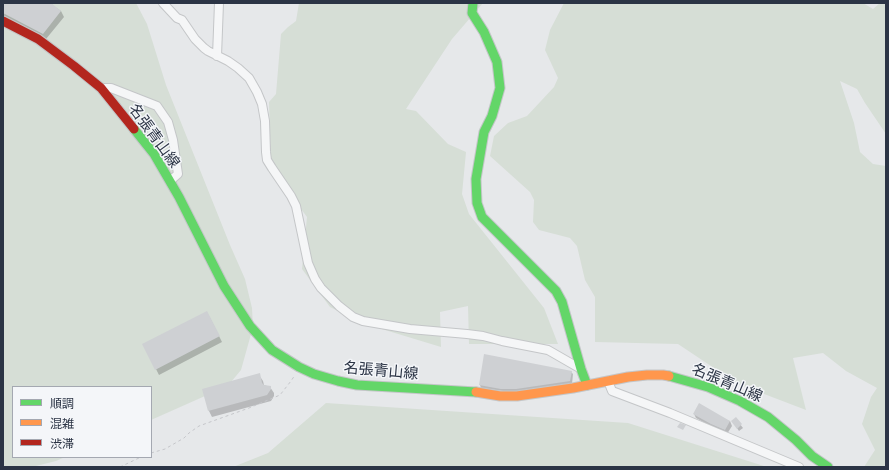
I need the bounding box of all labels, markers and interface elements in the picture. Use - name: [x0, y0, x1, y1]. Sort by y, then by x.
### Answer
- street label: 名張青山線: [125, 100, 183, 172]
- street label: 名張青山線: [343, 359, 419, 383]
- street label: 名張青山線: [689, 360, 765, 406]
- legend: [12, 386, 152, 458]
- text: 順調: [50, 398, 74, 410]
- text: 混雑: [50, 418, 74, 430]
- text: 渋滞: [50, 438, 74, 450]

